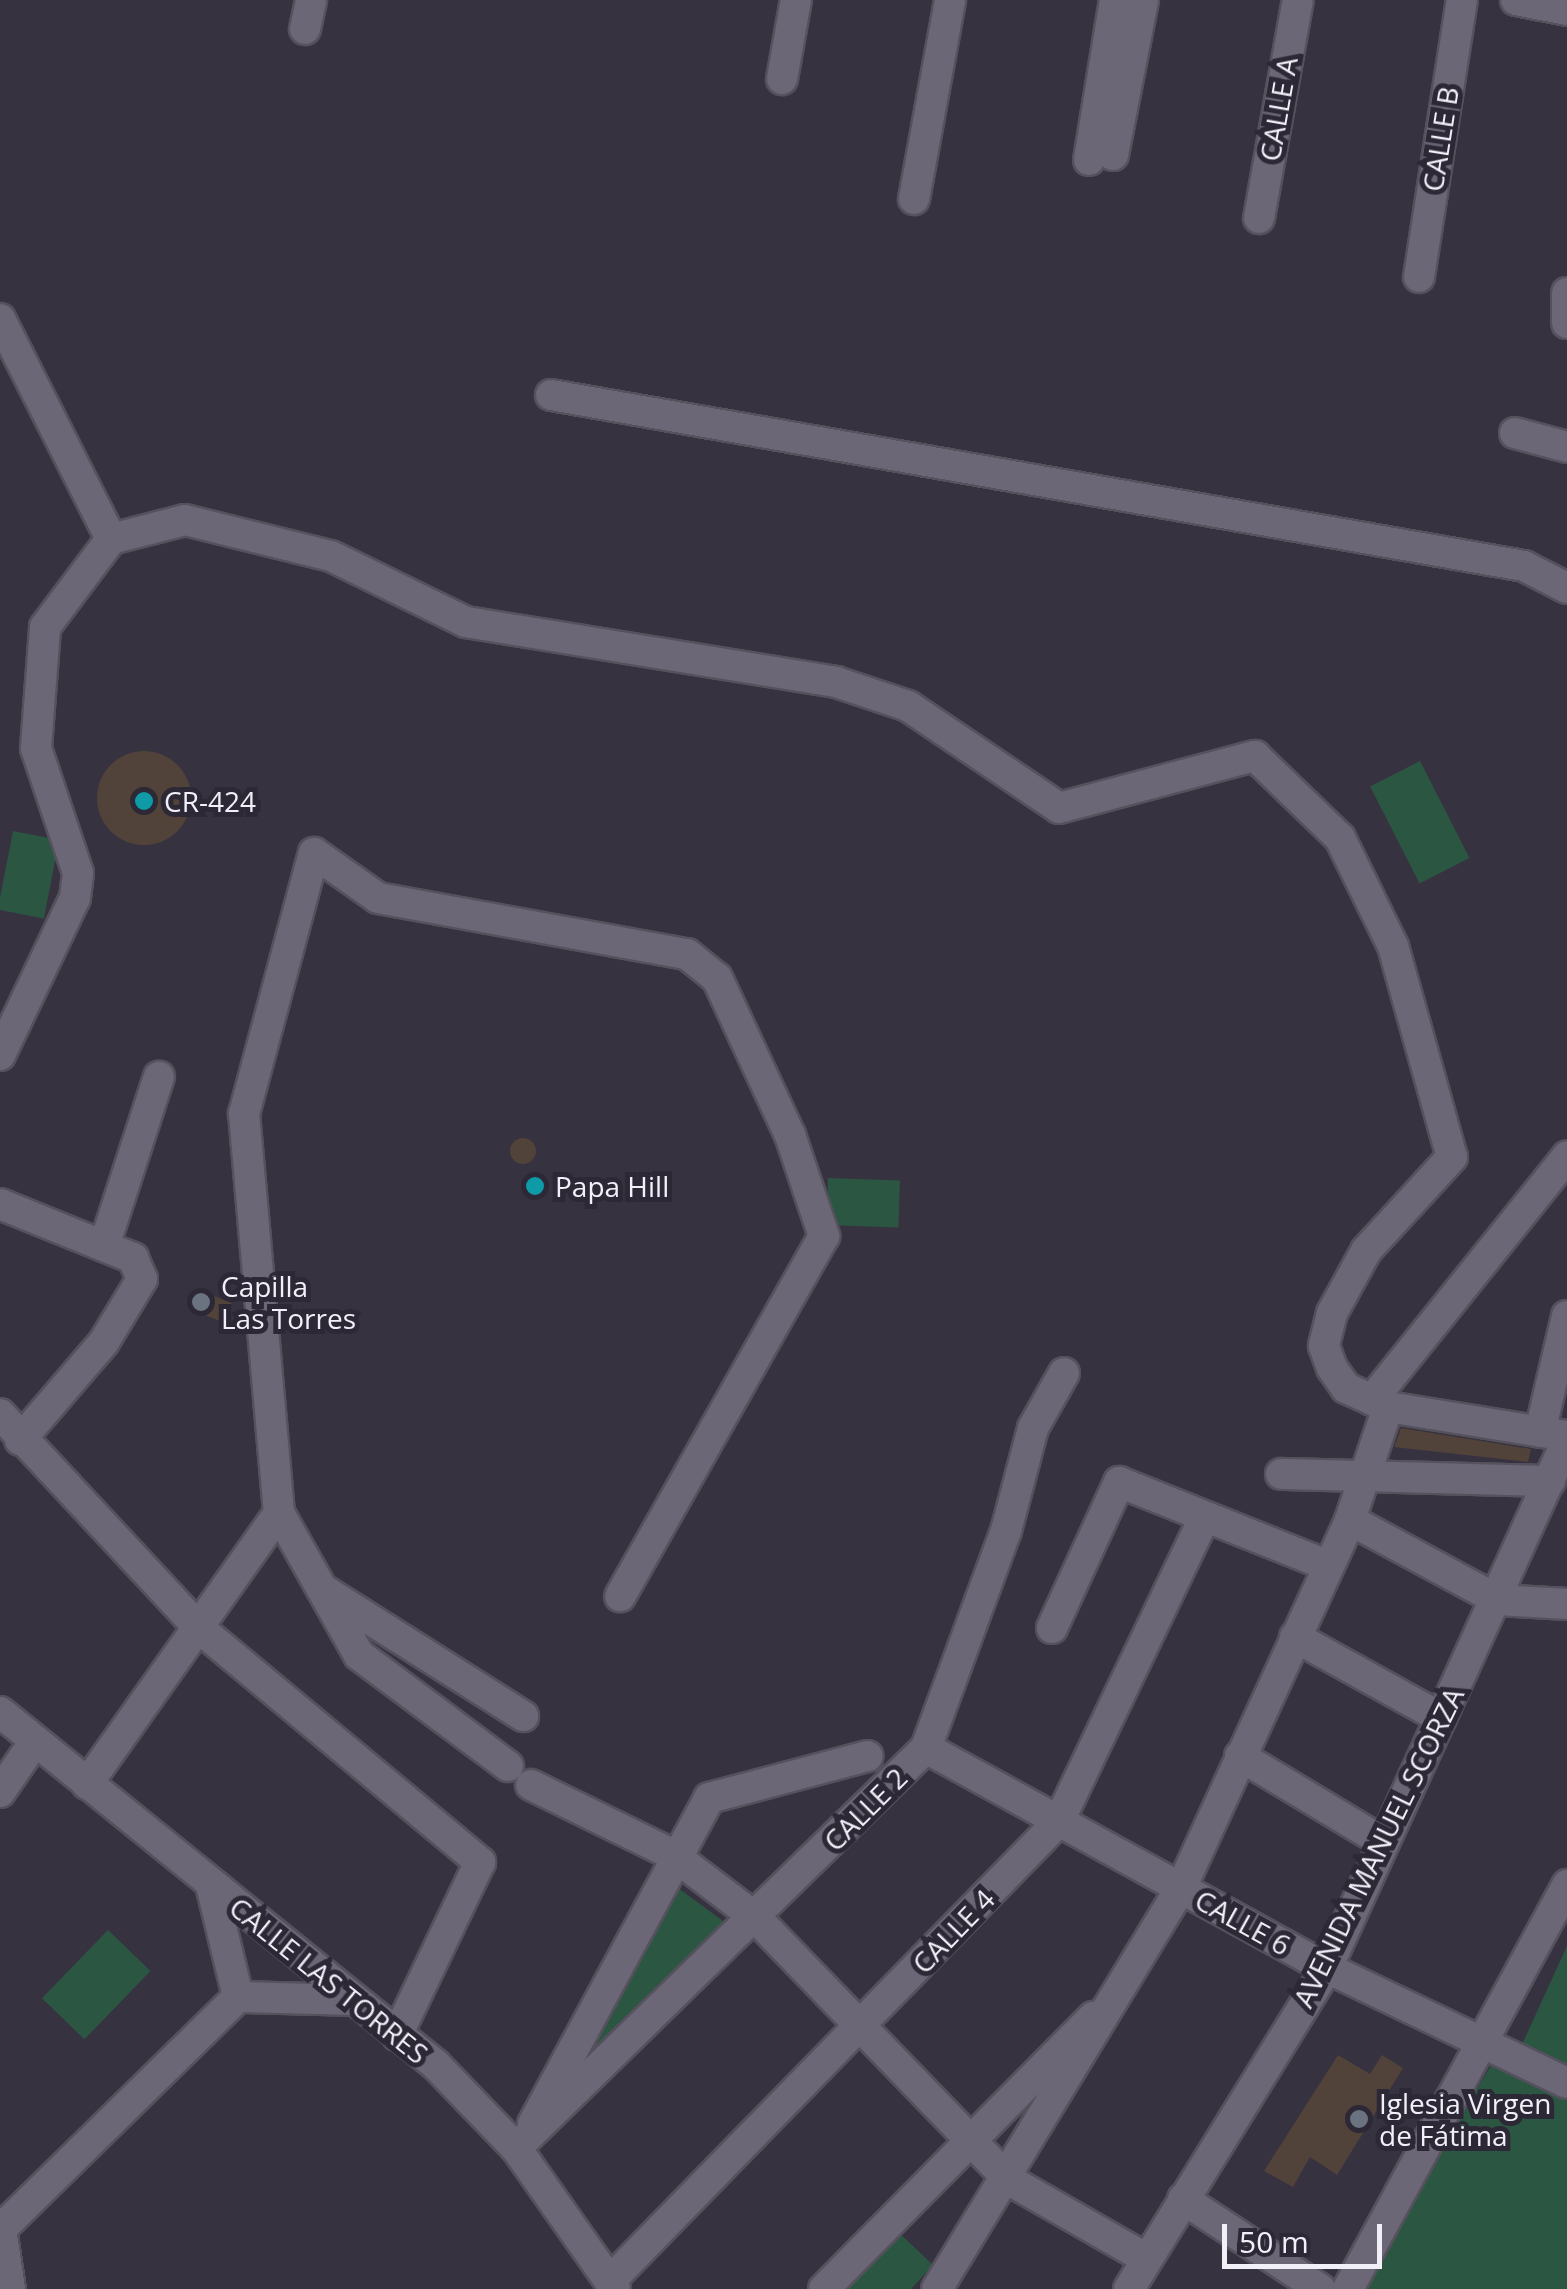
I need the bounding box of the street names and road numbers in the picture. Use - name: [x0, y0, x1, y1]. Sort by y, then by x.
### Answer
- street label: CALLE A: [1252, 54, 1304, 164]
- street label: CALLE B: [1415, 84, 1465, 194]
- street label: AVENIDA MANUEL SCORZA: [1286, 1682, 1470, 2012]
- street label: CALLE 2: [817, 1761, 913, 1857]
- street label: CALLE 4: [905, 1882, 1001, 1980]
- street label: CALLE 6: [1190, 1882, 1296, 1962]
- street label: CALLE LAS TORRES: [223, 1890, 435, 2070]

